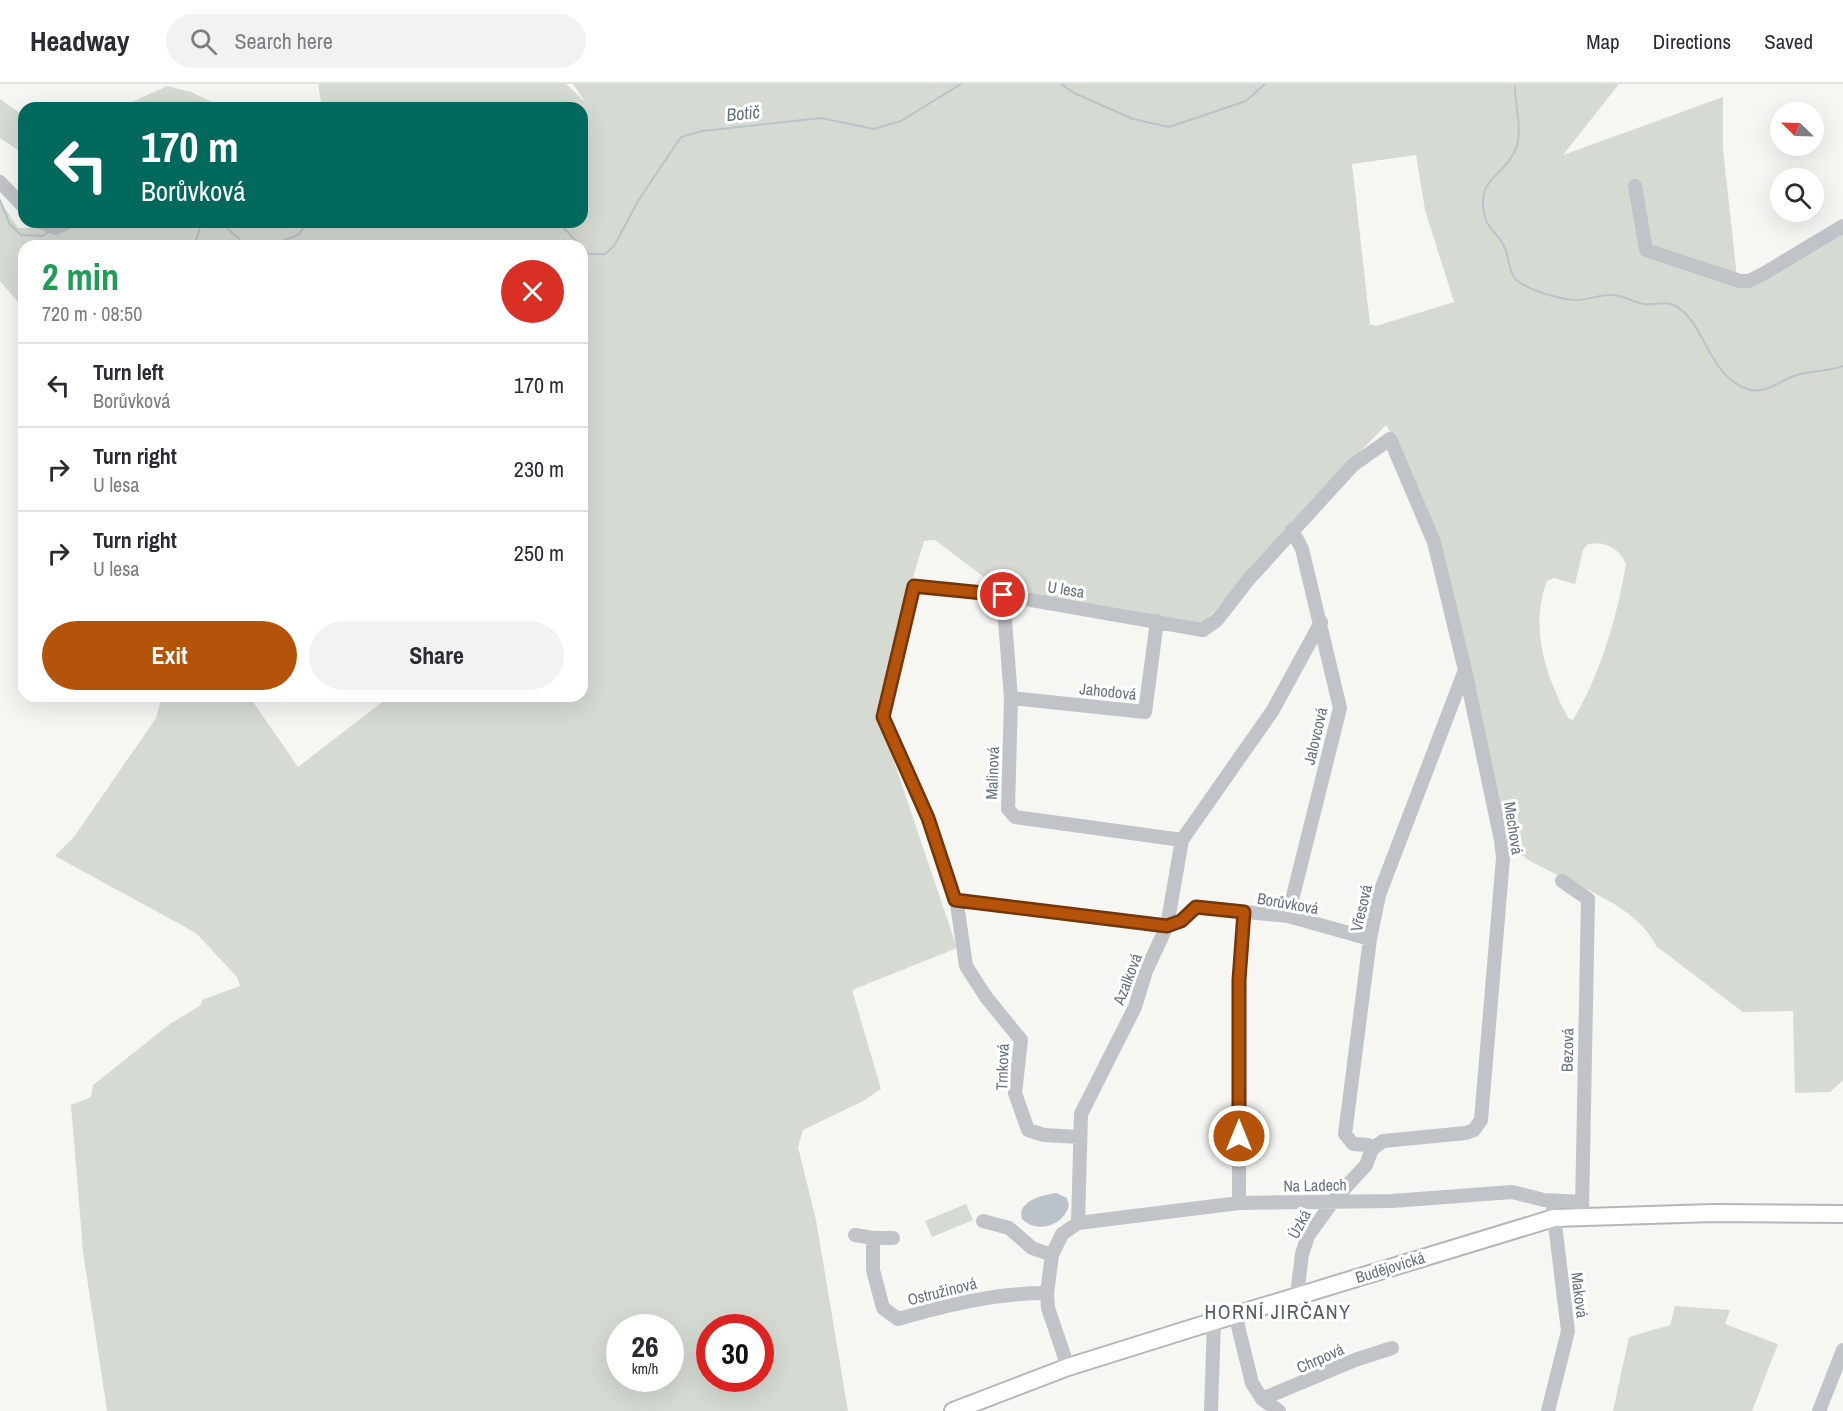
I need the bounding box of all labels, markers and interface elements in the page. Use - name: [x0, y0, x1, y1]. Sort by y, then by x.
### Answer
- search box: [166, 14, 586, 68]
- text: Headway: [30, 22, 130, 60]
- icon: search: [187, 25, 220, 58]
- text: Search here: [235, 26, 333, 56]
- text: Map: [1586, 27, 1620, 56]
- text: Directions: [1653, 27, 1731, 56]
- text: Saved: [1764, 27, 1813, 56]
- water label: Botič: [725, 99, 762, 127]
- north arrow: [1770, 102, 1824, 156]
- map controls: [1770, 102, 1824, 222]
- text: 170 m: [141, 119, 239, 175]
- icon: left: [42, 126, 120, 204]
- button: search: [1770, 168, 1824, 222]
- text: Borůvková: [141, 173, 246, 209]
- text: 2 min: [42, 253, 119, 301]
- button: close: [501, 260, 564, 323]
- text: 720 m · 08:50: [42, 300, 142, 327]
- text: Turn left: [93, 357, 164, 387]
- icon: left: [42, 369, 75, 402]
- text: 170 m: [514, 370, 564, 400]
- text: Borůvková: [93, 387, 170, 414]
- text: Turn right: [93, 441, 177, 471]
- icon: right: [42, 453, 75, 486]
- text: 230 m: [514, 454, 564, 484]
- text: U lesa: [93, 471, 139, 498]
- text: Turn right: [93, 525, 177, 555]
- icon: right: [42, 537, 75, 570]
- text: 250 m: [514, 538, 564, 568]
- text: U lesa: [93, 555, 139, 582]
- pin: [977, 569, 1028, 620]
- street label: U lesa: [1046, 575, 1087, 603]
- icon: arrive: [986, 578, 1019, 611]
- button: Exit: [42, 621, 297, 690]
- button: Share: [309, 621, 564, 690]
- street label: Jahodová: [1079, 677, 1138, 705]
- street label: Jalovcová: [1298, 704, 1332, 767]
- street label: Malinová: [980, 745, 1004, 800]
- street label: Mechová: [1499, 800, 1529, 857]
- street label: Vřesová: [1345, 882, 1377, 934]
- street label: Borůvková: [1256, 887, 1321, 919]
- street label: Azalková: [1107, 950, 1147, 1009]
- street label: Bezová: [1556, 1027, 1578, 1072]
- street label: Trnková: [990, 1042, 1014, 1091]
- position arrow: [1207, 1104, 1271, 1168]
- street label: Na Ladech: [1283, 1173, 1347, 1197]
- street label: Úzká: [1282, 1205, 1316, 1242]
- street label: Budějovická: [1353, 1246, 1428, 1288]
- street label: Maková: [1566, 1271, 1594, 1320]
- street label: Ostružinová: [905, 1272, 980, 1310]
- district label: HORNÍ JIRČANY: [1204, 1298, 1352, 1325]
- speed limit sign: 30: [696, 1314, 774, 1392]
- text: 26: [631, 1326, 659, 1366]
- street label: Chrpová: [1293, 1338, 1348, 1378]
- text: km/h: [632, 1358, 658, 1379]

